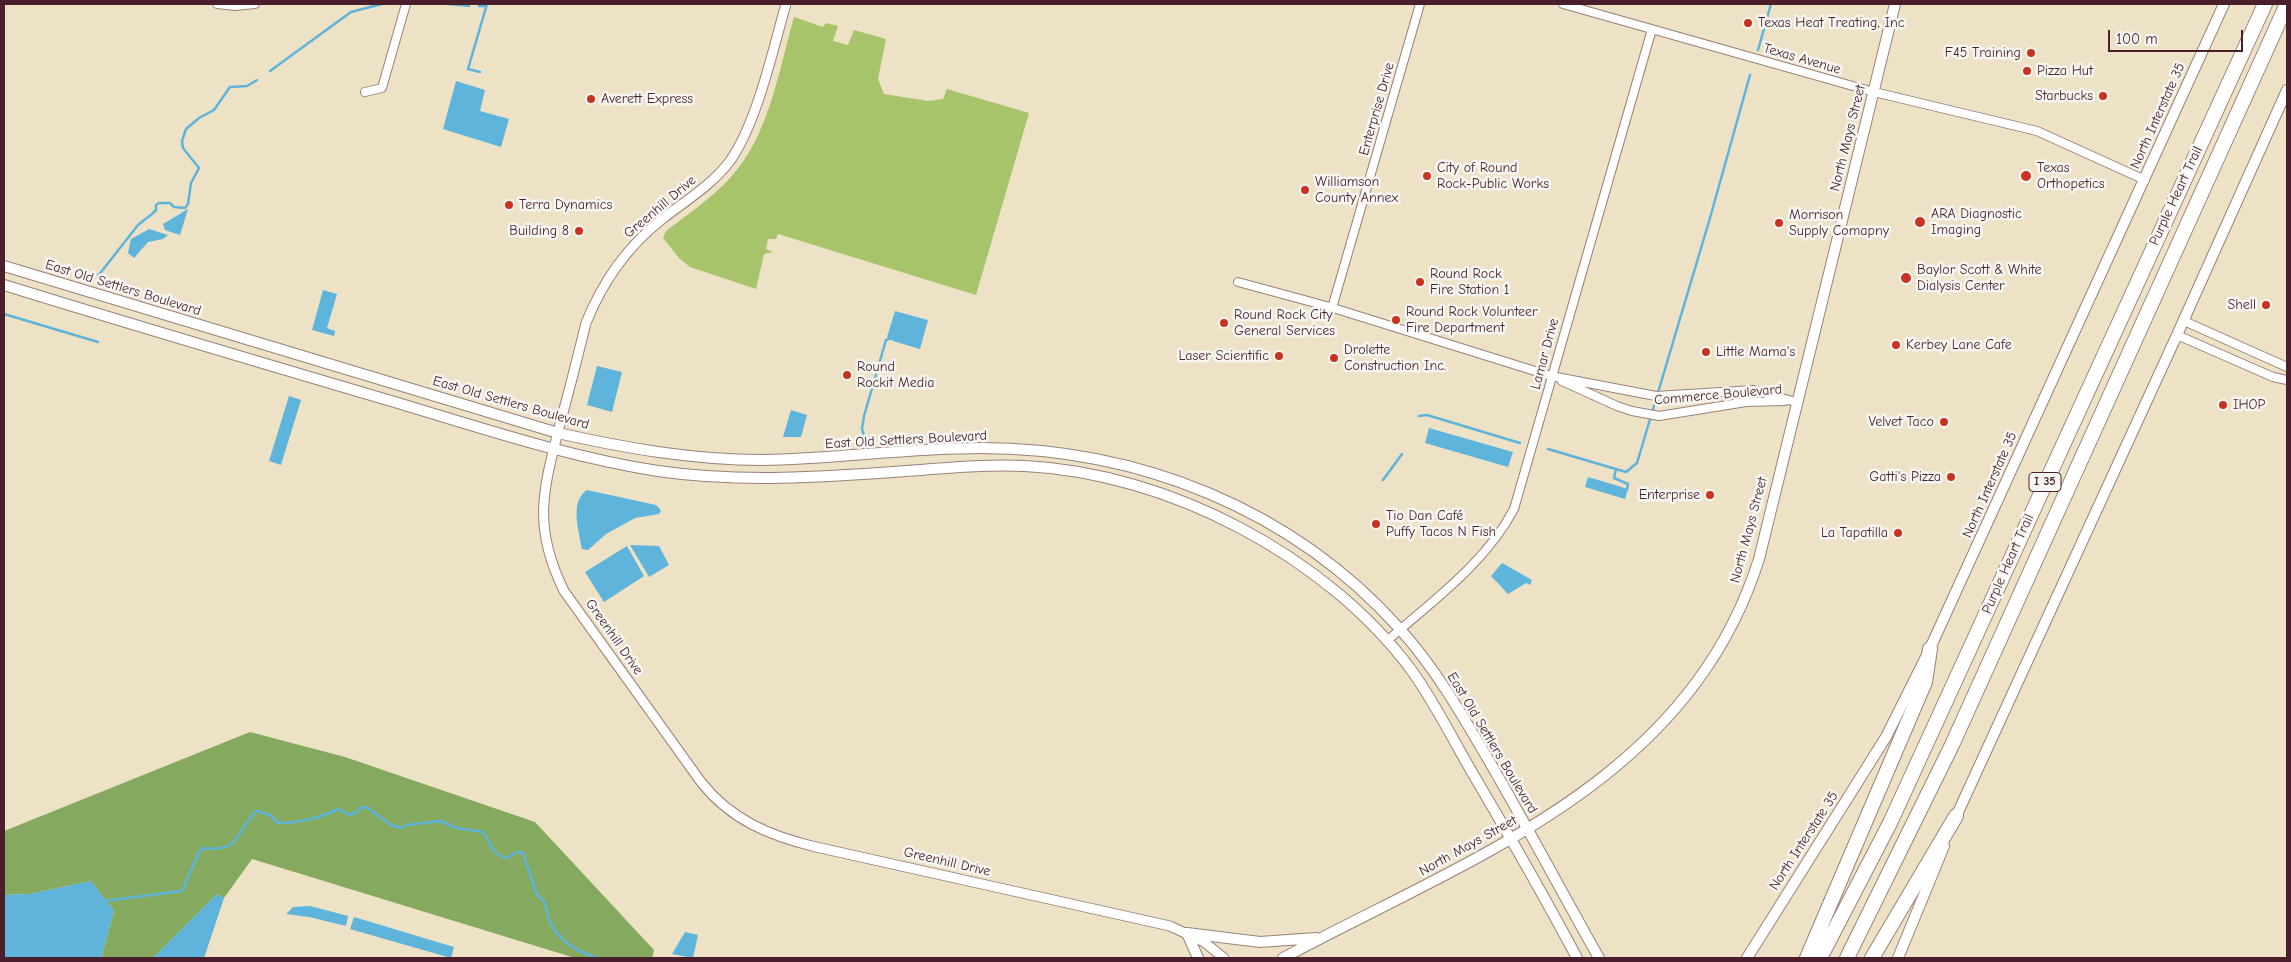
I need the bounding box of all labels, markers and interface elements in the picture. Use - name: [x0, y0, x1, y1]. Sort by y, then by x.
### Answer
- place label: Texas Heat Treating, Inc: [1758, 15, 1904, 31]
- marker: Texas Heat Treating, Inc: [1742, 17, 1754, 29]
- scale bar: [2111, 20, 2246, 52]
- text: 100 m: [2116, 30, 2158, 48]
- street label: Texas Avenue: [1761, 40, 1843, 78]
- place label: F45 Training: [1945, 45, 2021, 61]
- marker: F45 Training: [2025, 47, 2037, 59]
- street label: Enterprise Drive: [1356, 60, 1398, 158]
- street label: North Interstate 35: [2127, 60, 2189, 172]
- place label: Pizza Hut: [2037, 63, 2093, 79]
- marker: Pizza Hut: [2021, 65, 2033, 77]
- street label: North Mays Street: [1827, 83, 1869, 193]
- place label: Starbucks: [2035, 88, 2093, 104]
- marker: Starbucks: [2097, 90, 2109, 102]
- place label: Averett Express: [601, 91, 693, 107]
- marker: Averett Express: [585, 93, 597, 105]
- street label: Purple Heart Trail: [2146, 144, 2206, 248]
- place label: City of Round Rock-Public Works: [1437, 160, 1549, 192]
- place label: Texas Orthopetics: [2037, 160, 2105, 192]
- marker: Texas Orthopetics: [2019, 169, 2033, 183]
- marker: City of Round Rock-Public Works: [1421, 170, 1433, 182]
- street label: Greenhill Drive: [621, 172, 699, 242]
- place label: Williamson County Annex: [1315, 174, 1398, 206]
- marker: Williamson County Annex: [1299, 184, 1311, 196]
- place label: Terra Dynamics: [519, 197, 612, 213]
- marker: Terra Dynamics: [503, 199, 515, 211]
- place label: ARA Diagnostic Imaging: [1931, 206, 2022, 238]
- place label: Morrison Supply Comapny: [1789, 207, 1889, 240]
- marker: ARA Diagnostic Imaging: [1913, 215, 1927, 229]
- marker: Morrison Supply Comapny: [1773, 217, 1785, 229]
- place label: Building 8: [509, 223, 569, 239]
- marker: Building 8: [573, 225, 585, 237]
- street label: East Old Settlers Boulevard: [43, 256, 203, 320]
- place label: Baylor Scott & White Dialysis Center: [1917, 262, 2041, 294]
- place label: Round Rock Fire Station 1: [1430, 266, 1509, 298]
- marker: Baylor Scott & White Dialysis Center: [1899, 271, 1913, 285]
- marker: Round Rock Fire Station 1: [1414, 276, 1426, 288]
- place label: Shell: [2228, 297, 2256, 313]
- marker: Shell: [2260, 299, 2272, 311]
- place label: Round Rock Volunteer Fire Department: [1406, 304, 1538, 336]
- place label: Round Rock City General Services: [1234, 307, 1335, 340]
- marker: Round Rock Volunteer Fire Department: [1390, 314, 1402, 326]
- street label: Lamar Drive: [1527, 316, 1563, 392]
- marker: Round Rock City General Services: [1218, 317, 1230, 329]
- place label: Kerbey Lane Cafe: [1906, 337, 2012, 353]
- marker: Kerbey Lane Cafe: [1890, 339, 1902, 351]
- place label: Drolette Construction Inc.: [1344, 342, 1446, 374]
- place label: Little Mama's: [1716, 344, 1795, 360]
- marker: Little Mama's: [1700, 346, 1712, 358]
- place label: Laser Scientific: [1179, 348, 1269, 364]
- marker: Laser Scientific: [1273, 350, 1285, 362]
- marker: Drolette Construction Inc.: [1328, 352, 1340, 364]
- place label: Round Rockit Media: [857, 359, 935, 392]
- marker: Round Rockit Media: [841, 369, 853, 381]
- street label: East Old Settlers Boulevard: [431, 373, 591, 433]
- street label: Commerce Boulevard: [1653, 381, 1783, 409]
- place label: IHOP: [2233, 397, 2265, 413]
- marker: IHOP: [2217, 399, 2229, 411]
- place label: Velvet Taco: [1869, 414, 1934, 430]
- marker: Velvet Taco: [1938, 416, 1950, 428]
- street label: East Old Settlers Boulevard: [825, 427, 987, 453]
- street label: North Interstate 35: [1959, 429, 2021, 541]
- place label: Gatti's Pizza: [1869, 469, 1941, 485]
- marker: Gatti's Pizza: [1945, 471, 1957, 483]
- road number: I 35: [2029, 472, 2061, 492]
- street label: North Mays Street: [1727, 475, 1771, 585]
- place label: Enterprise: [1639, 487, 1700, 503]
- marker: Enterprise: [1704, 489, 1716, 501]
- place label: Tio Dan Café Puffy Tacos N Fish: [1386, 508, 1496, 540]
- street label: Purple Heart Trail: [1978, 512, 2038, 616]
- marker: Tio Dan Café Puffy Tacos N Fish: [1370, 518, 1382, 530]
- place label: La Tapatilla: [1821, 525, 1888, 541]
- marker: La Tapatilla: [1892, 527, 1904, 539]
- street label: Greenhill Drive: [582, 596, 646, 678]
- street label: East Old Settlers Boulevard: [1443, 669, 1541, 817]
- street label: North Interstate 35: [1766, 788, 1842, 894]
- street label: North Mays Street: [1416, 812, 1520, 880]
- street label: Greenhill Drive: [902, 844, 992, 880]

